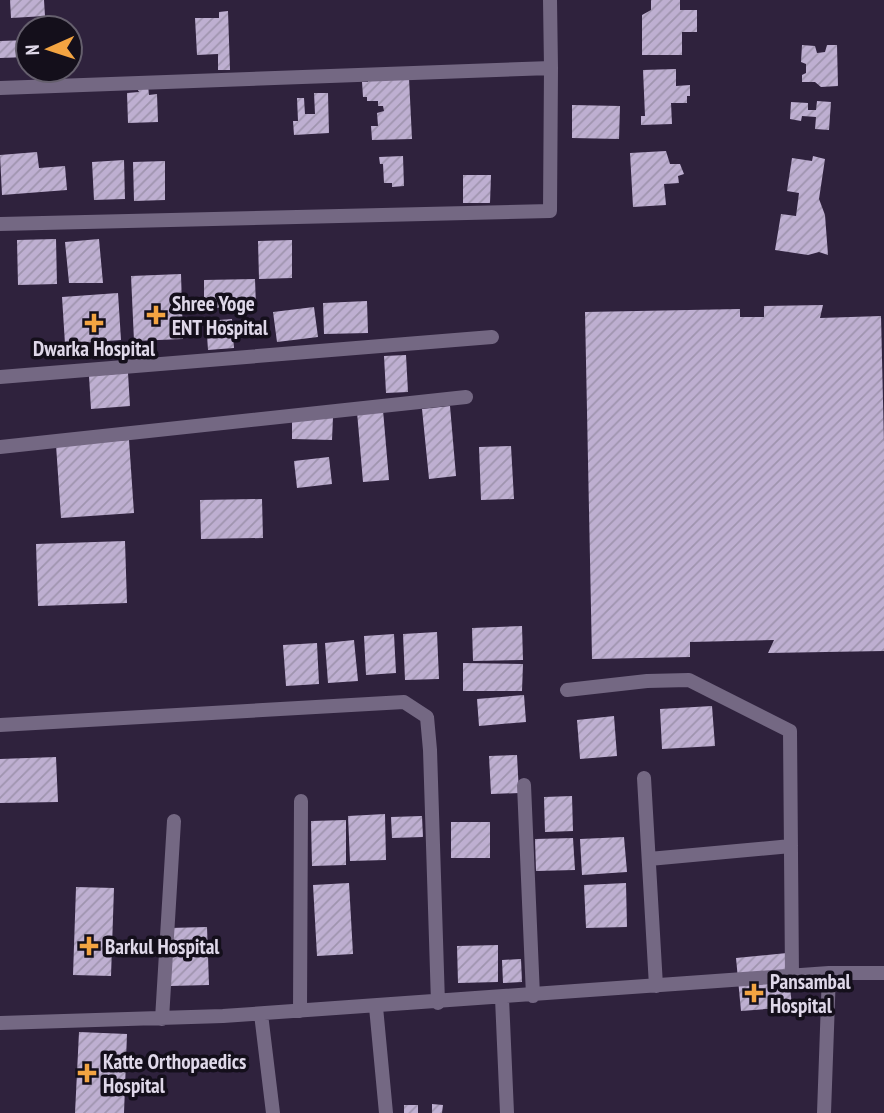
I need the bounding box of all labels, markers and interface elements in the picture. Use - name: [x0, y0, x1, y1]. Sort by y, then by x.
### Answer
- north arrow: [14, 14, 84, 84]
- text: N: [20, 44, 44, 56]
- place label: Shree Yoge ENT Hospital: [172, 290, 269, 341]
- marker: Shree Yoge ENT Hospital: [146, 305, 166, 325]
- marker: Dwarka Hospital: [84, 313, 104, 333]
- place label: Dwarka Hospital: [33, 335, 156, 362]
- place label: Barkul Hospital: [105, 933, 220, 960]
- marker: Barkul Hospital: [79, 936, 99, 956]
- place label: Pansambal Hospital: [770, 968, 852, 1019]
- marker: Pansambal Hospital: [744, 983, 764, 1003]
- place label: Katte Orthopaedics Hospital: [103, 1048, 246, 1099]
- marker: Katte Orthopaedics Hospital: [77, 1063, 97, 1083]

